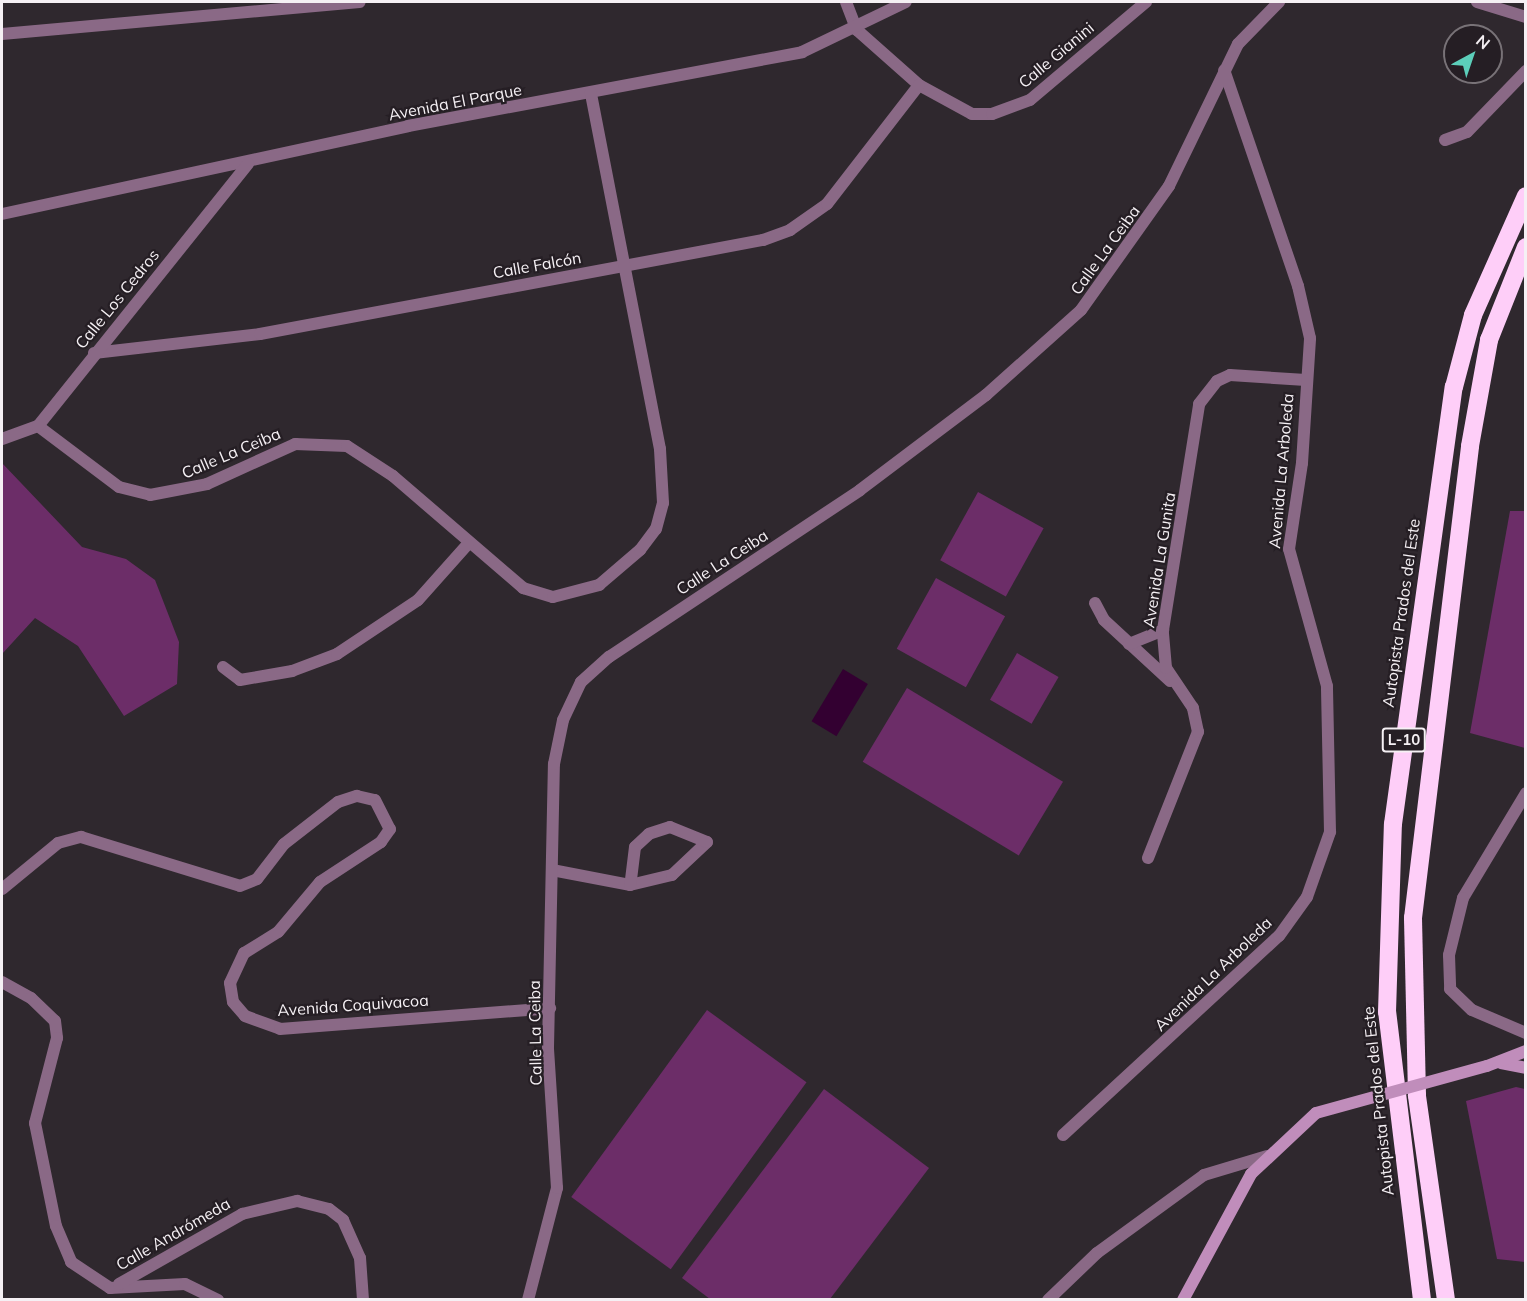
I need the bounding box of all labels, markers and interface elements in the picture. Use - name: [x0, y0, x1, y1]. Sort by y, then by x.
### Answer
- street label: Calle Gianini: [1014, 18, 1098, 92]
- north arrow: [1443, 24, 1503, 84]
- text: N: [1472, 30, 1494, 53]
- street label: Avenida El Parque: [387, 80, 523, 124]
- street label: Calle La Ceiba: [1066, 202, 1144, 298]
- street label: Calle Los Cedros: [71, 246, 163, 352]
- street label: Calle Falcón: [491, 248, 583, 282]
- street label: Avenida La Arboleda: [1265, 393, 1297, 549]
- street label: Calle La Ceiba: [179, 424, 283, 482]
- street label: Avenida La Gunita: [1139, 491, 1179, 629]
- street label: Autopista Prados del Este: [1378, 517, 1424, 709]
- street label: Calle La Ceiba: [673, 525, 771, 599]
- road number: L-10: [1382, 728, 1426, 752]
- street label: Avenida La Arboleda: [1150, 913, 1276, 1035]
- street label: Calle La Ceiba: [524, 980, 546, 1086]
- street label: Avenida Coquivacoa: [277, 990, 429, 1020]
- street label: Autopista Prados del Este: [1359, 1005, 1397, 1197]
- street label: Calle Andrómeda: [113, 1194, 233, 1274]

